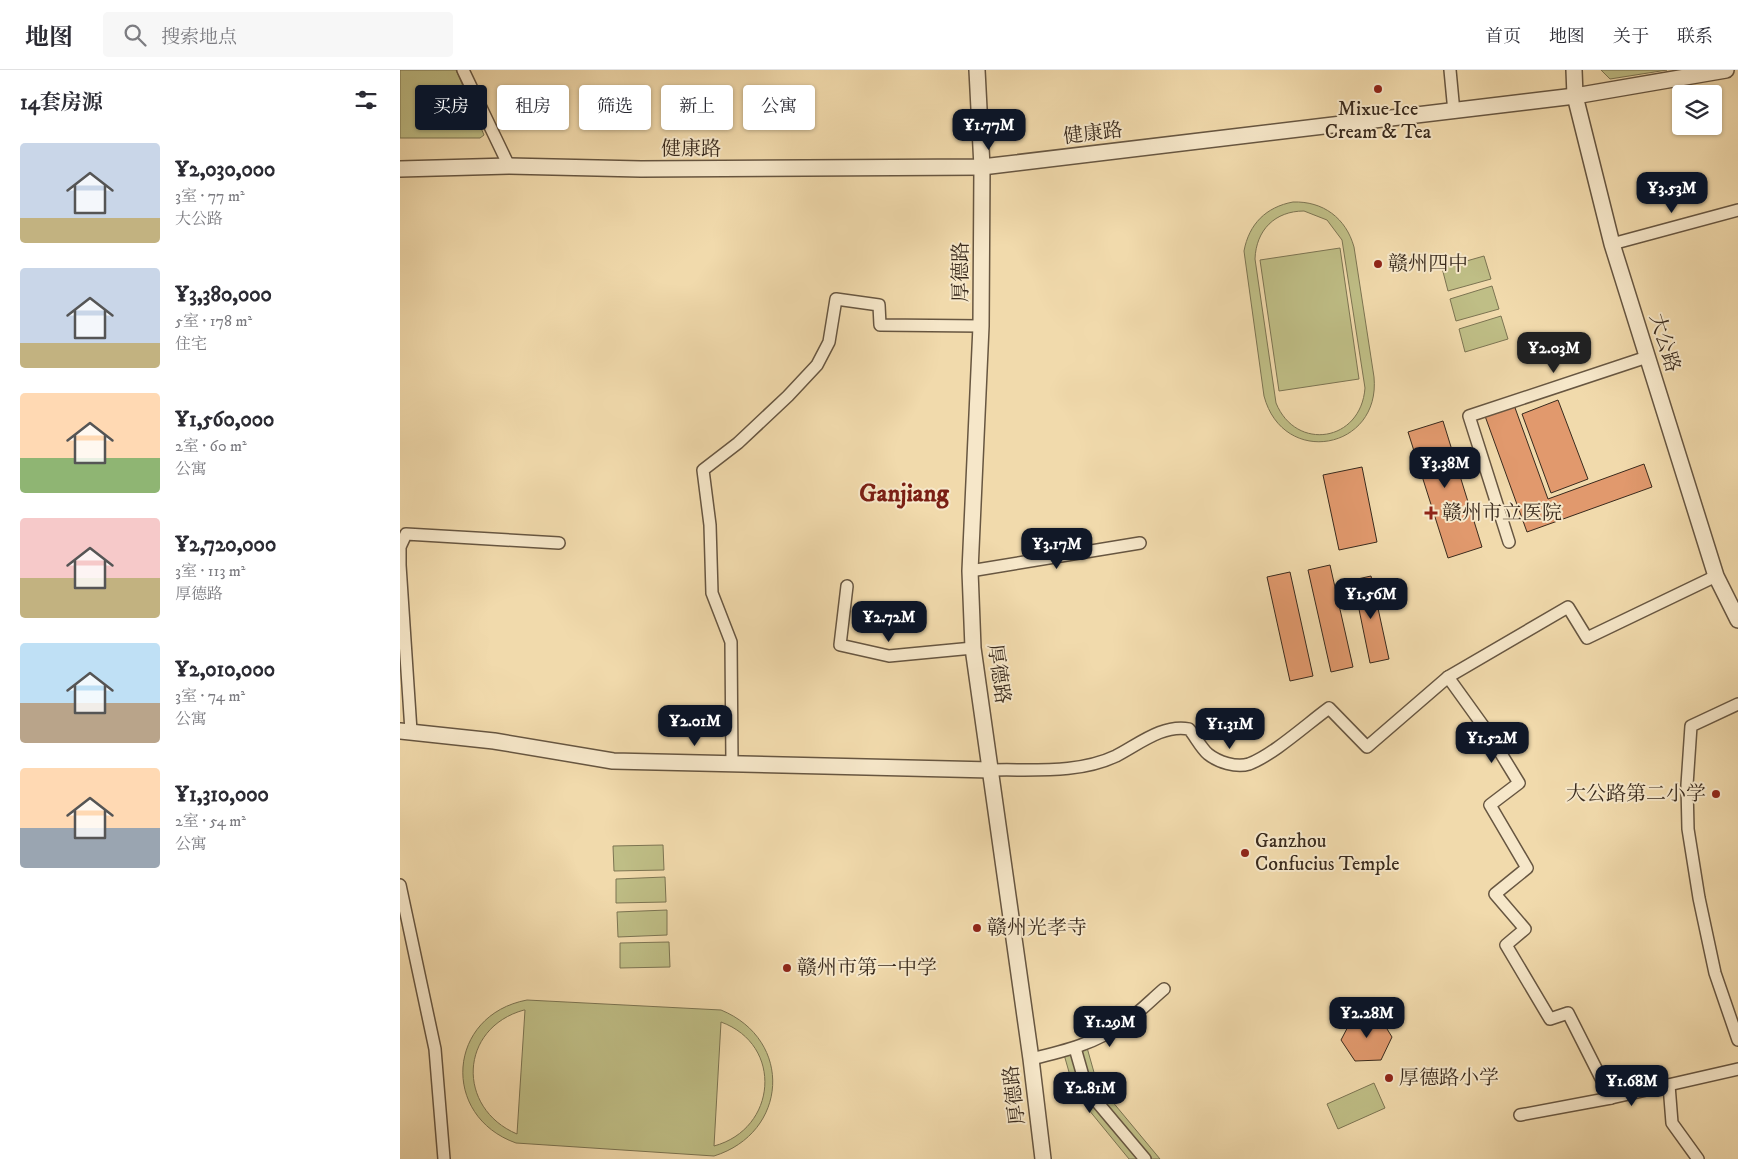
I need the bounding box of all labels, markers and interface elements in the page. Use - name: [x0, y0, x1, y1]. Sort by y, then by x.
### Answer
- search box: [103, 12, 453, 57]
- icon: search: [121, 21, 149, 49]
- text: 地图: [25, 23, 73, 53]
- text: 搜索地点: [161, 26, 237, 49]
- text: 首页: [1485, 26, 1521, 48]
- text: 地图: [1549, 26, 1585, 48]
- text: 关于: [1613, 26, 1649, 48]
- text: 联系: [1677, 26, 1713, 48]
- marker: Mixue Ice Cream & Tea: [1372, 83, 1384, 95]
- chip: 买房: [415, 85, 487, 130]
- chip: 租房: [497, 85, 569, 130]
- chip: 筛选: [579, 85, 651, 130]
- chip: 新上: [661, 85, 733, 130]
- chip: 公寓: [743, 85, 815, 130]
- map controls: [1672, 85, 1722, 135]
- button: layers: [1672, 85, 1722, 135]
- icon: filters: [352, 86, 380, 114]
- text: 14套房源: [20, 90, 103, 116]
- place label: Mixue Ice Cream & Tea: [1325, 97, 1432, 145]
- pin: ¥1.77M: [948, 108, 1030, 151]
- text: ¥1.77M: [964, 115, 1014, 135]
- street label: 健康路: [1062, 118, 1124, 150]
- street label: 健康路: [661, 137, 721, 162]
- text: ¥2,030,000: [175, 157, 275, 183]
- icon: home: [60, 163, 120, 223]
- pin: ¥3.53M: [1631, 172, 1713, 214]
- text: ¥3.53M: [1648, 178, 1696, 198]
- text: 3室 · 77 m²: [175, 186, 245, 206]
- text: 大公路: [175, 209, 223, 229]
- street label: 厚德路: [949, 242, 974, 302]
- place label: 赣州四中: [1388, 252, 1468, 277]
- marker: 赣州四中: [1372, 258, 1384, 270]
- text: ¥3,380,000: [175, 282, 272, 308]
- icon: home: [60, 288, 120, 348]
- text: 5室 · 178 m²: [175, 311, 252, 331]
- street label: 大公路: [1643, 311, 1685, 375]
- pin: ¥2.03M: [1513, 332, 1595, 374]
- text: 住宅: [175, 334, 207, 354]
- text: ¥2.03M: [1528, 338, 1580, 358]
- text: ¥1,560,000: [175, 407, 274, 433]
- icon: home: [60, 413, 120, 473]
- text: 2室 · 60 m²: [175, 436, 247, 456]
- pin: ¥3.38M: [1404, 446, 1486, 489]
- text: ¥3.38M: [1420, 453, 1470, 473]
- text: 公寓: [175, 459, 207, 479]
- district label: Ganjiang: [859, 478, 950, 509]
- place label: 赣州市立医院: [1442, 501, 1562, 526]
- marker: 赣州市立医院: [1424, 506, 1438, 520]
- pin: ¥3.17M: [1016, 528, 1098, 570]
- text: ¥2,720,000: [175, 532, 276, 558]
- text: ¥3.17M: [1032, 534, 1082, 554]
- icon: home: [60, 538, 120, 598]
- text: 3室 · 113 m²: [175, 561, 246, 581]
- pin: ¥1.56M: [1330, 578, 1412, 620]
- text: 厚德路: [175, 584, 223, 604]
- text: ¥1.56M: [1345, 584, 1397, 604]
- pin: ¥2.72M: [848, 600, 930, 643]
- text: ¥2.72M: [863, 607, 915, 627]
- street label: 厚德路: [981, 643, 1015, 705]
- text: ¥2,010,000: [175, 657, 275, 683]
- icon: home: [60, 663, 120, 723]
- text: 3室 · 74 m²: [175, 686, 245, 706]
- pin: ¥2.01M: [654, 704, 736, 747]
- pin: ¥1.31M: [1189, 708, 1271, 750]
- text: 公寓: [175, 709, 207, 729]
- text: ¥2.01M: [669, 711, 721, 731]
- text: ¥1.31M: [1207, 714, 1253, 734]
- pin: ¥1.52M: [1451, 722, 1533, 764]
- text: ¥1.52M: [1467, 728, 1517, 748]
- text: ¥1,310,000: [175, 782, 269, 808]
- place label: 大公路第二小学: [1566, 782, 1706, 807]
- icon: home: [60, 788, 120, 848]
- marker: 大公路第二小学: [1710, 788, 1722, 800]
- text: 2室 · 54 m²: [175, 811, 246, 831]
- place label: Ganzhou Confucius Temple: [1255, 829, 1399, 877]
- text: 公寓: [175, 834, 207, 854]
- marker: Ganzhou Confucius Temple: [1239, 847, 1251, 859]
- place label: 赣州光孝寺: [987, 916, 1087, 941]
- marker: 赣州光孝寺: [971, 922, 983, 934]
- place label: 赣州市第一中学: [797, 956, 937, 981]
- marker: 赣州市第一中学: [781, 962, 793, 974]
- pin: ¥2.28M: [1326, 996, 1408, 1039]
- text: ¥2.28M: [1340, 1003, 1394, 1023]
- pin: ¥1.29M: [1069, 1006, 1151, 1048]
- text: ¥1.29M: [1085, 1012, 1135, 1032]
- street label: 厚德路: [999, 1064, 1031, 1126]
- pin: ¥1.68M: [1591, 1064, 1673, 1107]
- place label: 厚德路小学: [1399, 1066, 1499, 1091]
- text: ¥1.68M: [1606, 1071, 1658, 1091]
- pin: ¥2.81M: [1049, 1072, 1131, 1114]
- marker: 厚德路小学: [1383, 1072, 1395, 1084]
- text: ¥2.81M: [1064, 1078, 1116, 1098]

